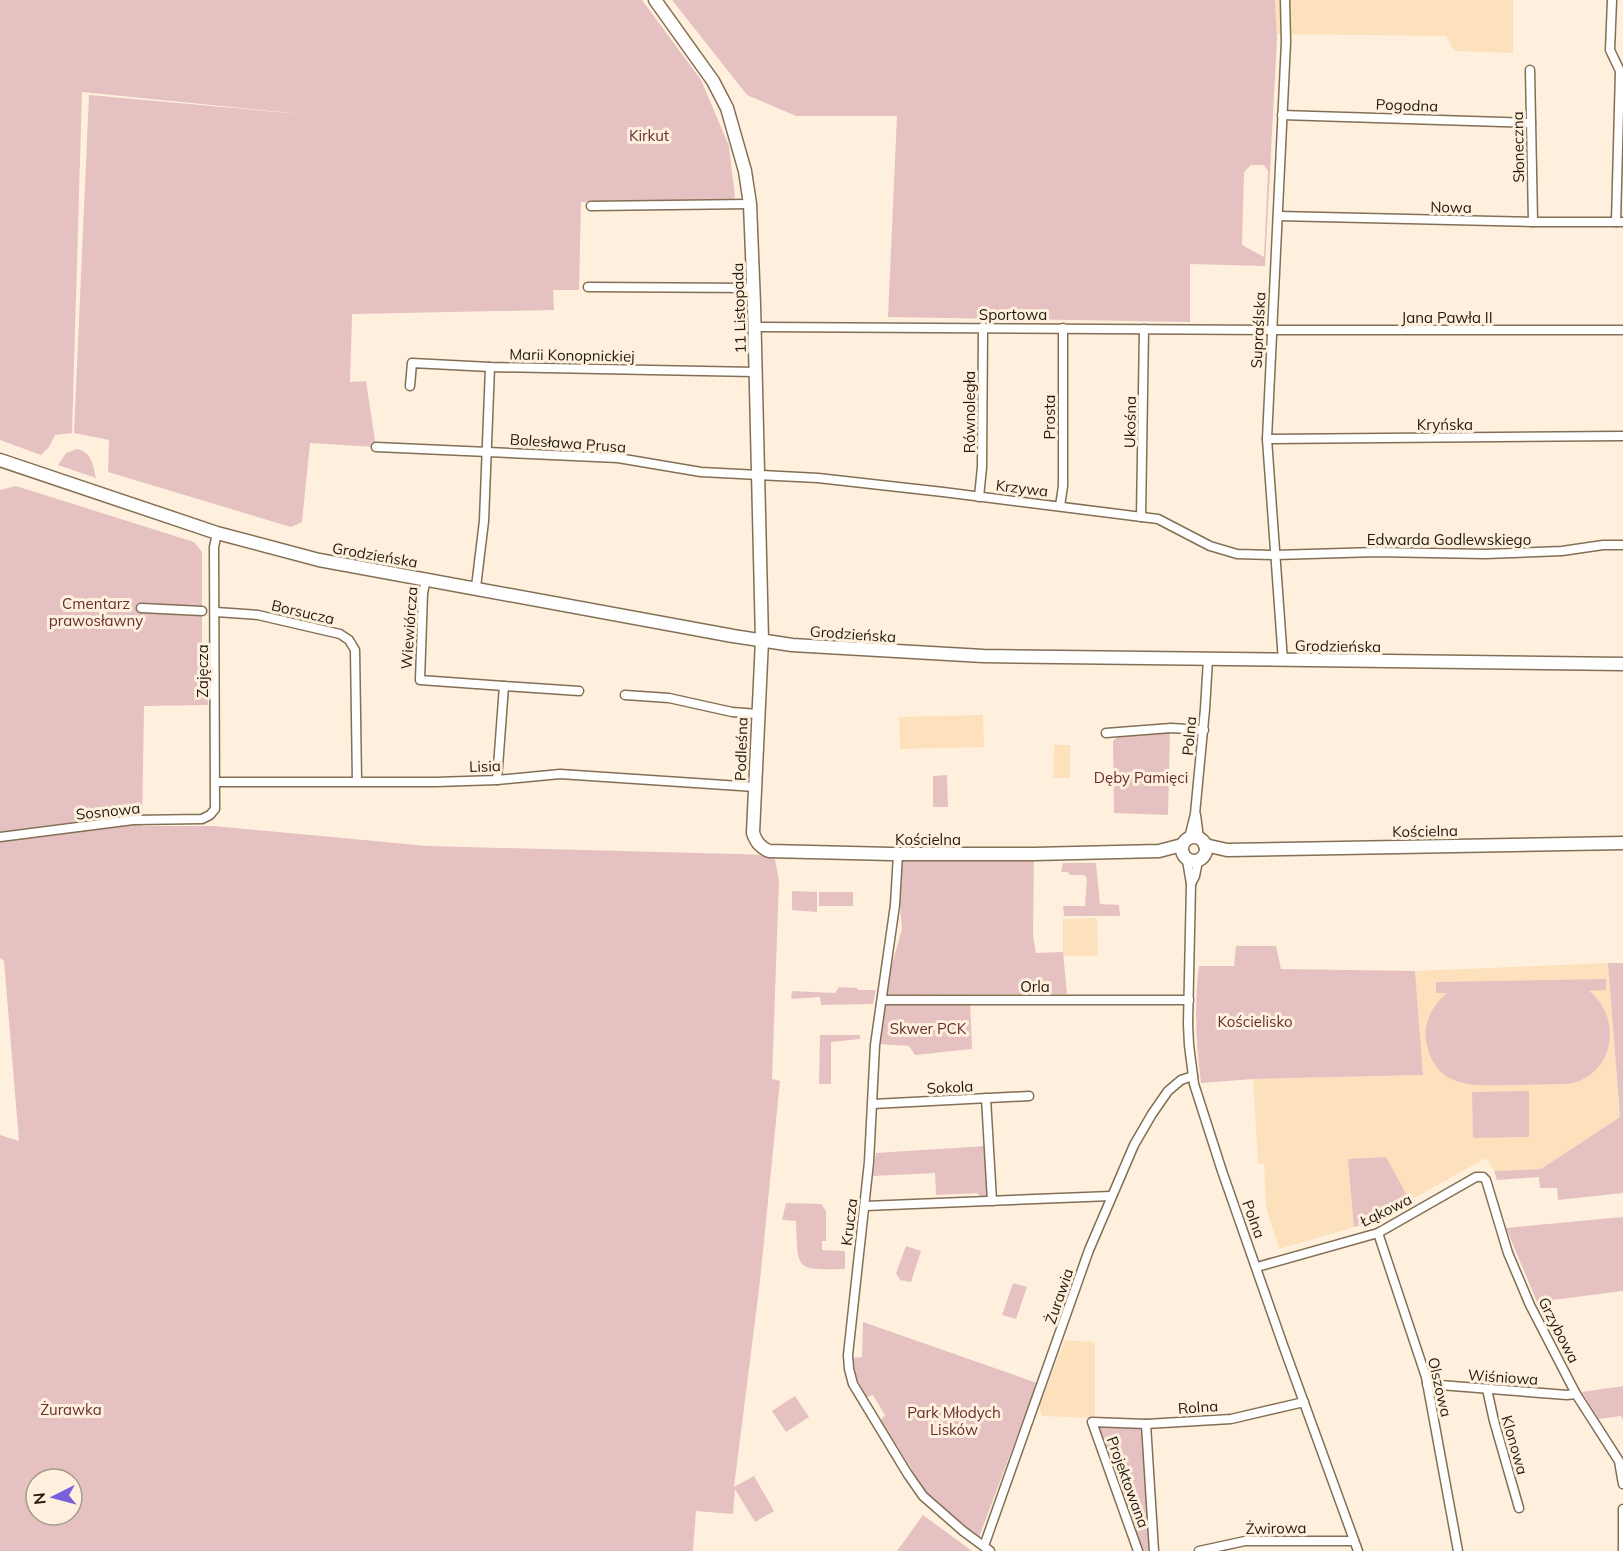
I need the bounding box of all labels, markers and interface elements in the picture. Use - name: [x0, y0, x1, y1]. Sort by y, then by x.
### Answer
- street label: Pogodna: [1375, 94, 1439, 116]
- street label: Słoneczna: [1508, 111, 1528, 183]
- park label: Kirkut: [629, 126, 669, 145]
- street label: Nowa: [1430, 197, 1472, 217]
- street label: 11 Listopada: [728, 262, 750, 354]
- street label: Supraślska: [1247, 291, 1269, 369]
- street label: Sportowa: [979, 305, 1047, 324]
- street label: Jana Pawła II: [1401, 308, 1493, 327]
- street label: Marii Konopnickiej: [509, 344, 635, 366]
- street label: Równoległa: [960, 371, 979, 453]
- street label: Prosta: [1040, 394, 1059, 440]
- street label: Ukośna: [1120, 396, 1140, 448]
- street label: Kryńska: [1417, 415, 1473, 434]
- street label: Bolesława Prusa: [509, 429, 627, 457]
- street label: Krzywa: [995, 475, 1049, 501]
- street label: Edwarda Godlewskiego: [1367, 530, 1531, 549]
- street label: Grodzieńska: [331, 538, 419, 572]
- street label: Wiewiórcza: [397, 586, 421, 670]
- park label: Cmentarz prawosławny: [49, 594, 143, 630]
- street label: Borsucza: [270, 596, 336, 628]
- street label: Grodzieńska: [809, 622, 897, 646]
- street label: Grodzieńska: [1295, 636, 1381, 656]
- street label: Zajęcza: [193, 644, 212, 698]
- street label: Polna: [1178, 716, 1200, 756]
- street label: Podleśna: [730, 717, 752, 781]
- street label: Lisia: [469, 756, 501, 776]
- park label: Dęby Pamięci: [1094, 768, 1188, 787]
- street label: Sosnowa: [75, 798, 141, 824]
- street label: Kościelna: [1392, 821, 1458, 841]
- street label: Kościelna: [895, 830, 961, 849]
- street label: Orla: [1020, 977, 1050, 996]
- park label: Kościelisko: [1217, 1012, 1293, 1031]
- park label: Skwer PCK: [890, 1019, 967, 1038]
- street label: Sokola: [926, 1076, 974, 1098]
- street label: Łąkowa: [1356, 1189, 1415, 1231]
- street label: Krucza: [837, 1197, 861, 1247]
- street label: Polna: [1238, 1197, 1270, 1241]
- street label: Żurawia: [1041, 1266, 1077, 1326]
- street label: Grzybowa: [1534, 1294, 1584, 1366]
- street label: Olszowa: [1424, 1355, 1456, 1419]
- street label: Wiśniowa: [1467, 1365, 1539, 1389]
- street label: Rolna: [1177, 1396, 1219, 1418]
- park label: Żurawka: [40, 1400, 102, 1419]
- park label: Park Młodych Lisków: [907, 1403, 1001, 1439]
- street label: Klonowa: [1497, 1413, 1533, 1477]
- street label: Projektowana: [1103, 1434, 1153, 1530]
- north arrow: [24, 1467, 84, 1527]
- text: N: [29, 1492, 50, 1506]
- street label: Żwirowa: [1245, 1518, 1307, 1538]

